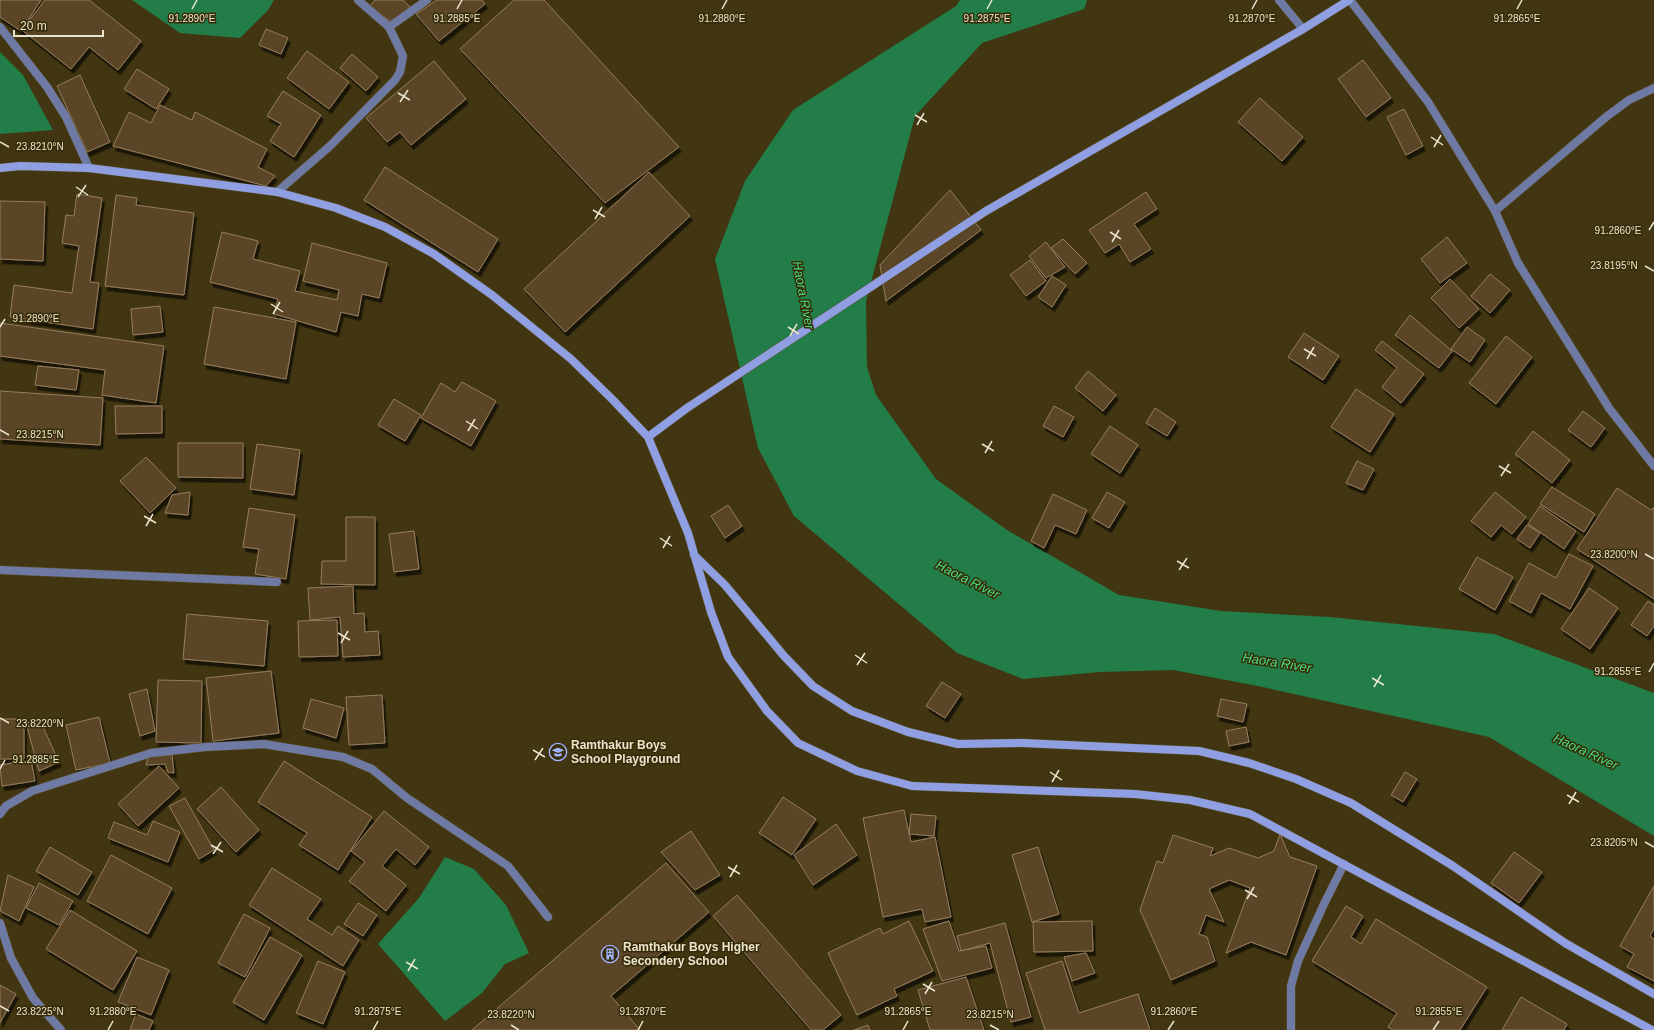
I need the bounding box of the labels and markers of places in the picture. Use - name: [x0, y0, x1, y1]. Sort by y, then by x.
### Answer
- place label: Ramthakur Boys School Playground: [571, 738, 680, 766]
- school or university icon: Ramthakur Boys School Playground: [548, 742, 568, 762]
- place label: Ramthakur Boys Higher Secondery School: [623, 940, 760, 968]
- building icon: Ramthakur Boys Higher Secondery School: [600, 944, 620, 964]

